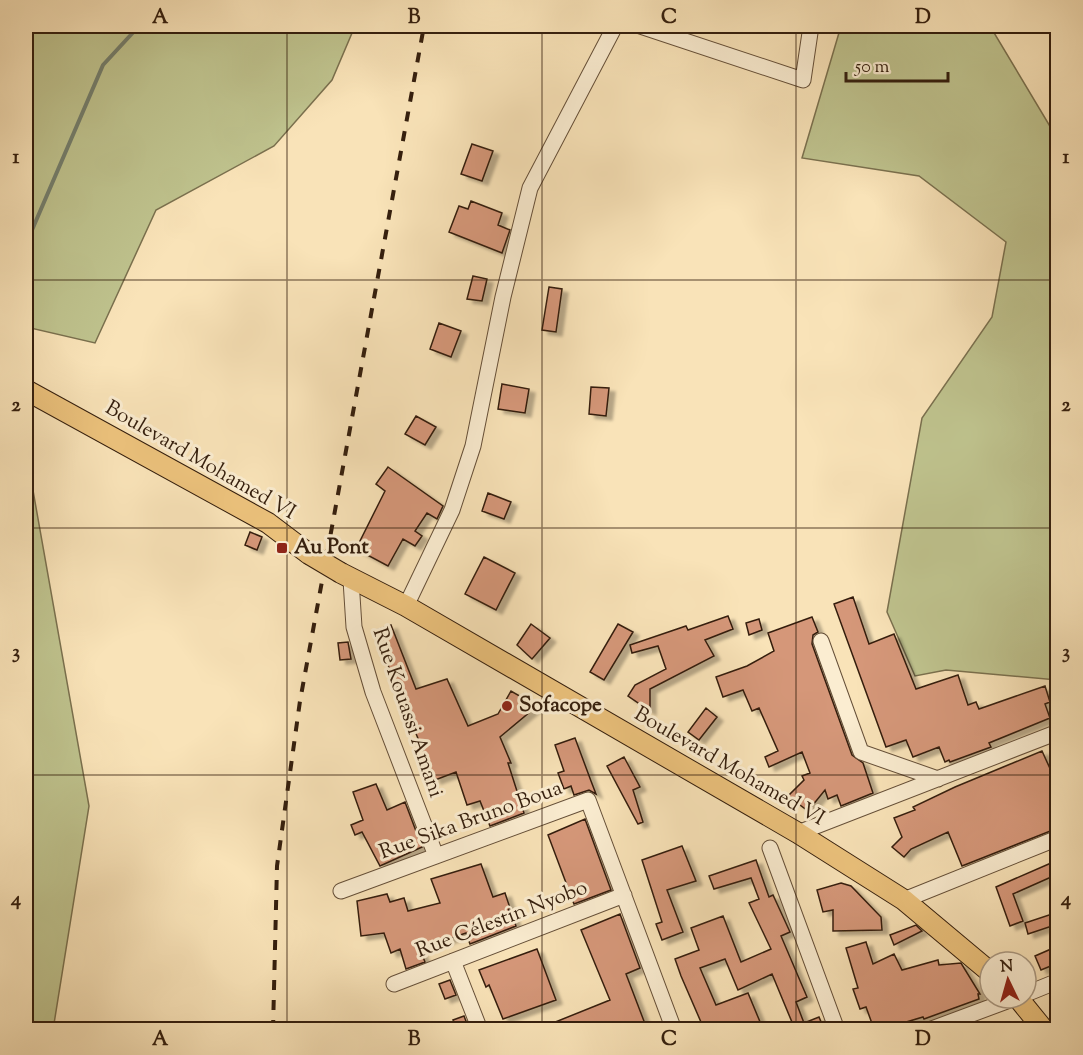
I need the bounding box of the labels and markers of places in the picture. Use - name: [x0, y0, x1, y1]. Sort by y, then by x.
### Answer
- place label: Au Pont: [294, 533, 370, 563]
- marker: Au Pont: [275, 541, 289, 555]
- place label: Sofacope: [519, 691, 602, 721]
- marker: Sofacope: [500, 699, 514, 713]

